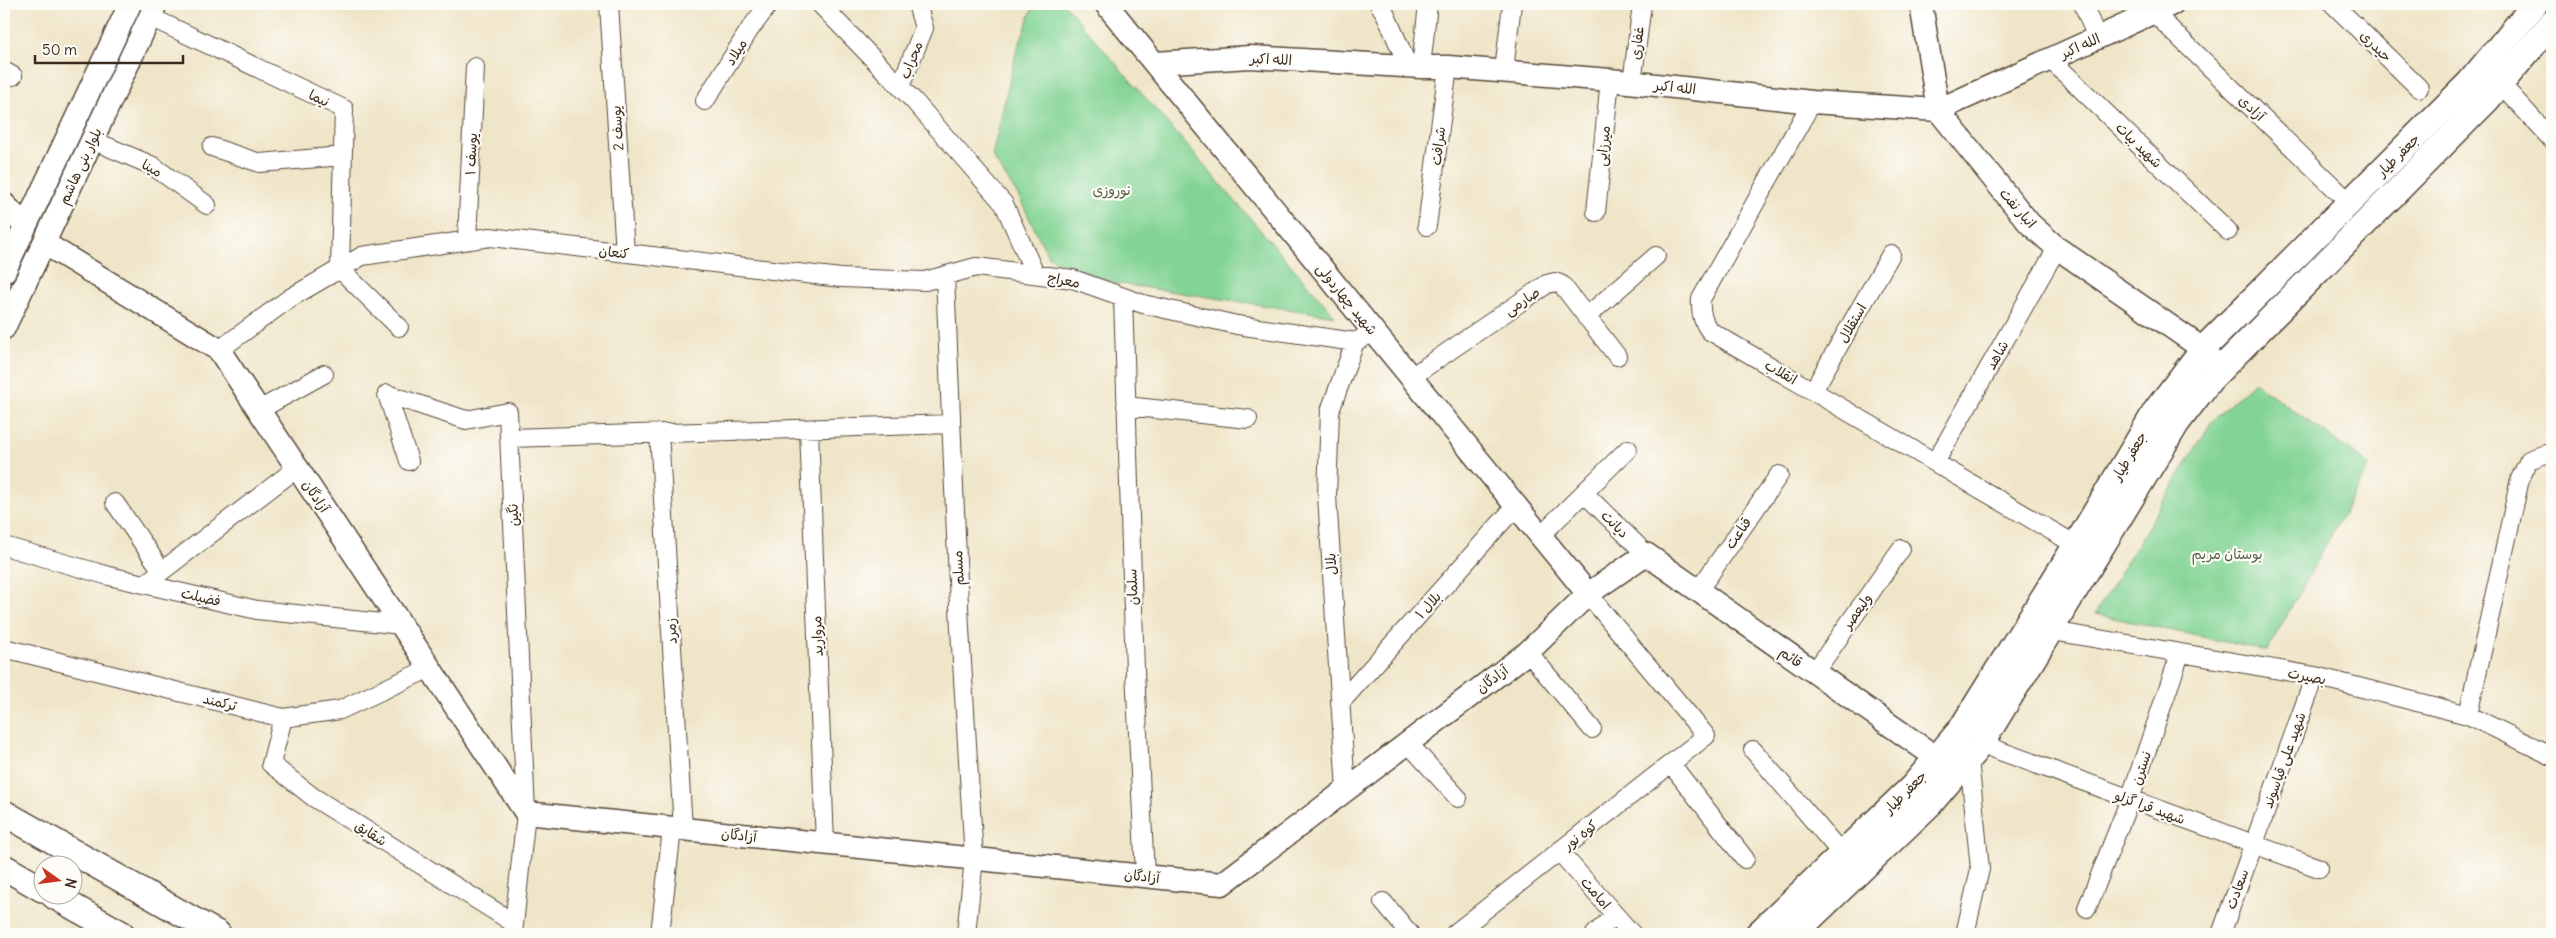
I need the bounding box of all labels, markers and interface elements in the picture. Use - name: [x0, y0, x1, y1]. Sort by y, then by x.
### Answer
- street label: غفاری: [1626, 25, 1648, 61]
- street label: حیدری: [2356, 26, 2396, 66]
- street label: الله اکبر: [2056, 29, 2103, 63]
- scale bar: [35, 32, 182, 64]
- street label: میلاد: [721, 35, 751, 69]
- street label: محراب: [895, 39, 927, 81]
- text: 50 m: [42, 40, 77, 59]
- street label: الله اکبر: [1249, 49, 1292, 69]
- street label: الله اکبر: [1652, 76, 1697, 98]
- street label: نیما: [306, 85, 332, 111]
- street label: آزادی: [2235, 91, 2269, 125]
- street label: یوسف 2: [606, 105, 628, 151]
- street label: شهید بیات: [2112, 118, 2166, 172]
- street label: بلوار بنی هاشم: [54, 125, 107, 208]
- street label: شرافت: [1427, 125, 1449, 167]
- street label: میرزایی: [1592, 125, 1614, 167]
- street label: جعفر طیار: [2372, 130, 2423, 181]
- street label: یوسف ۱: [461, 132, 481, 176]
- street label: مینا: [139, 155, 165, 181]
- park label: نوروزی: [1093, 181, 1131, 199]
- street label: انبار نفت: [1996, 184, 2040, 232]
- street label: کنعان: [598, 241, 630, 263]
- street label: شهید چهاردولی: [1312, 259, 1381, 339]
- street label: معراج: [1046, 268, 1082, 293]
- street label: صارمی: [1501, 283, 1543, 319]
- street label: استقلال: [1833, 300, 1871, 346]
- street label: شاهد: [1982, 337, 2012, 373]
- street label: انقلاب: [1762, 356, 1800, 388]
- street label: جعفر طیار: [2107, 428, 2151, 484]
- street label: آزادگان: [299, 476, 334, 516]
- street label: نگین: [504, 503, 522, 527]
- street label: دیانت: [1597, 506, 1633, 542]
- street label: قناعت: [1721, 514, 1755, 552]
- park label: بوستان مریم: [2191, 545, 2263, 565]
- street label: مسلم: [948, 550, 970, 586]
- street label: بلال: [1321, 552, 1341, 576]
- street label: سلمان: [1122, 568, 1142, 606]
- street label: فضیلت: [179, 584, 223, 610]
- street label: بلال ۱: [1411, 588, 1445, 622]
- street label: ولیعصر: [1838, 590, 1876, 633]
- street label: مروارید: [807, 615, 827, 657]
- street label: زمرد: [661, 617, 681, 645]
- street label: قائم: [1775, 643, 1806, 673]
- street label: آزادگان: [1472, 661, 1512, 697]
- street label: بصیرت: [2286, 663, 2328, 689]
- street label: ترکمند: [201, 689, 240, 715]
- street label: شهید علی قیاسوند: [2258, 709, 2310, 811]
- street label: نسترن: [2127, 749, 2155, 787]
- street label: جعفر طیار: [1879, 767, 1930, 818]
- street label: شهید قرا گزلو: [2111, 786, 2188, 829]
- street label: شقایق: [352, 816, 390, 850]
- street label: کوه نور: [1558, 816, 1601, 855]
- street label: آزادگان: [720, 824, 758, 846]
- north arrow: [32, 856, 82, 906]
- street label: آزادگان: [1123, 865, 1161, 887]
- street label: سعادت: [2221, 866, 2253, 912]
- street label: امامت: [1577, 873, 1615, 913]
- text: N: [61, 876, 81, 890]

